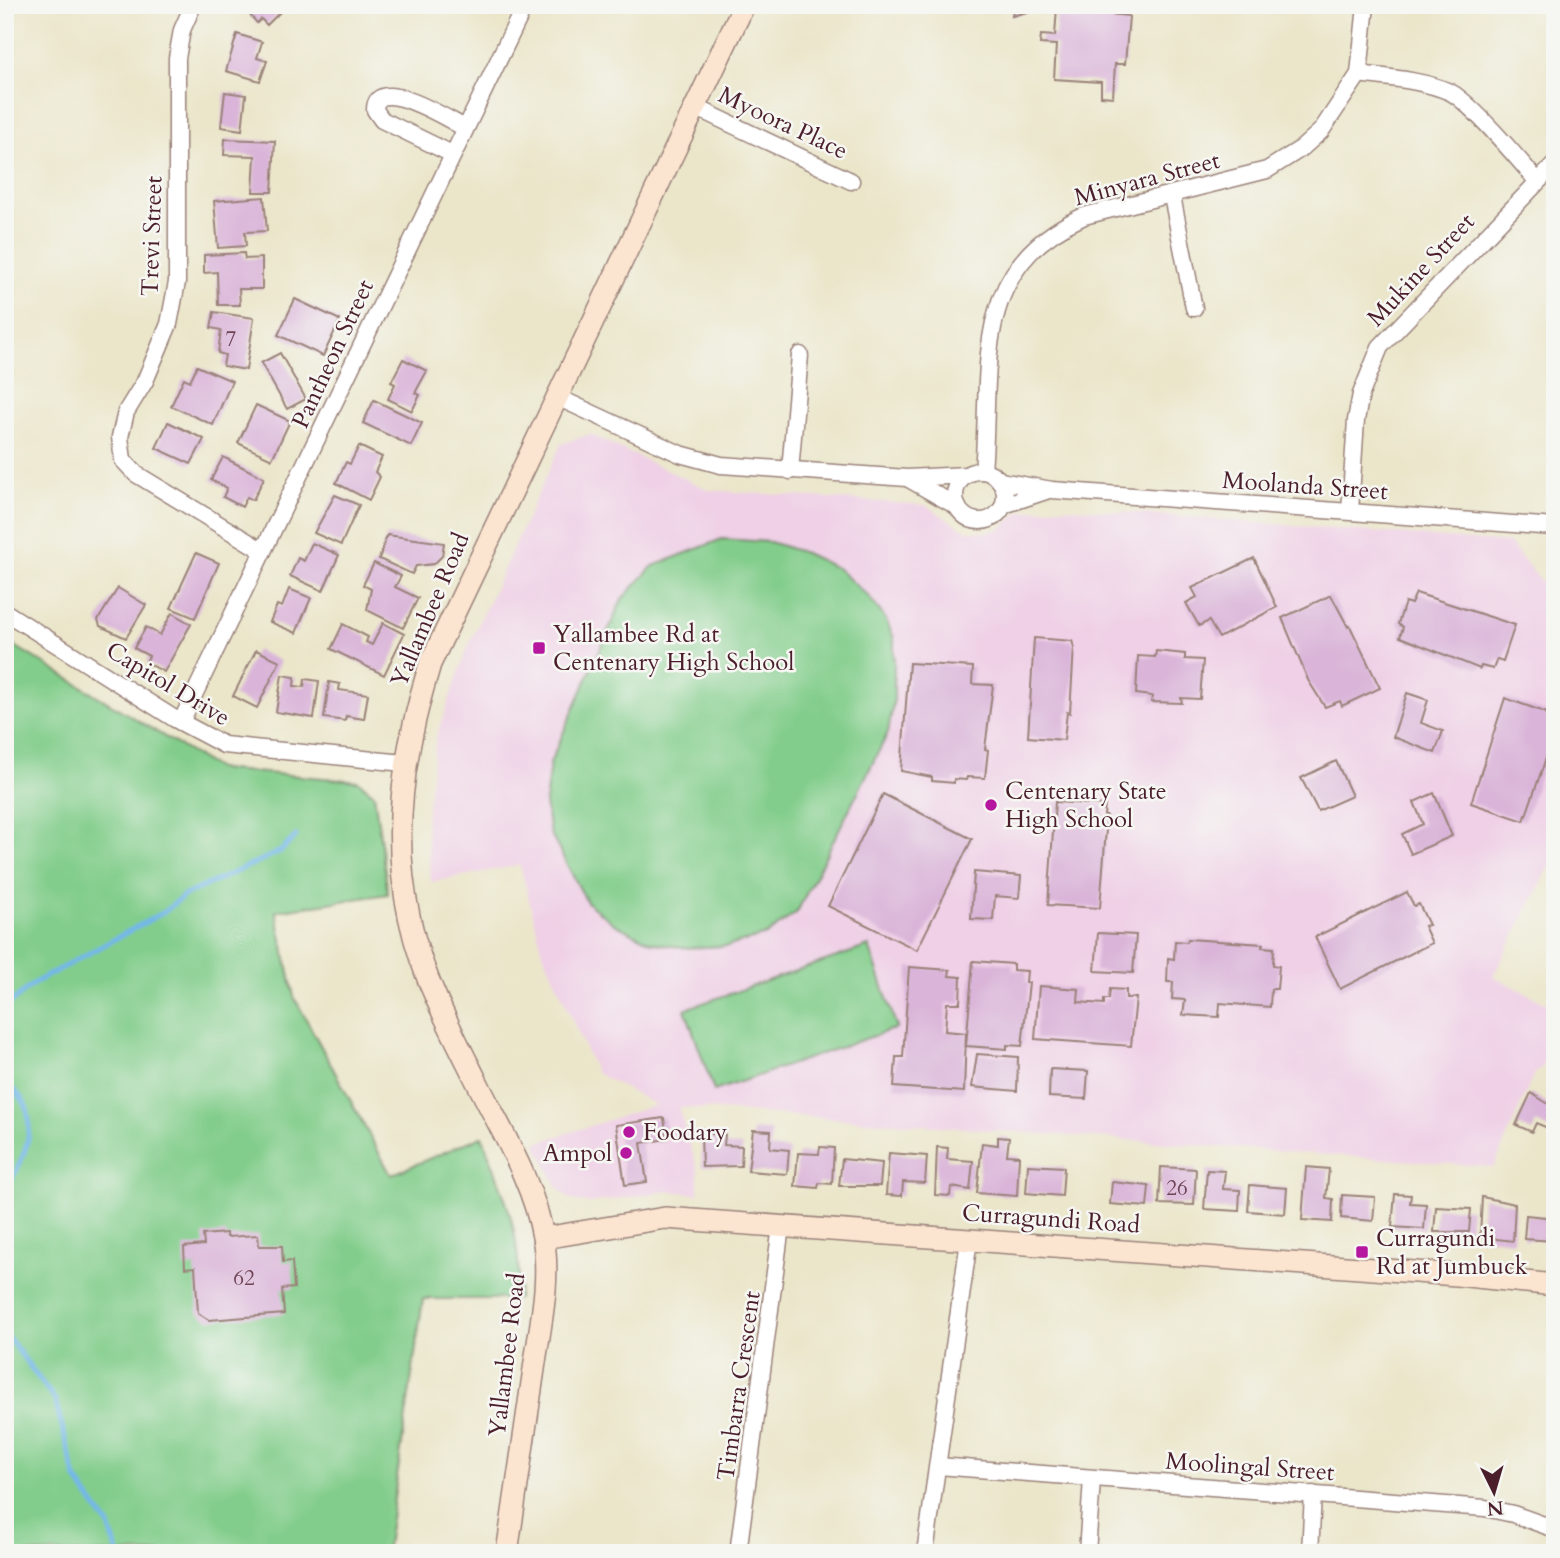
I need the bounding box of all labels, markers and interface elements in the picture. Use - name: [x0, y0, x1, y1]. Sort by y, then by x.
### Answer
- street label: Myoora Place: [713, 79, 853, 167]
- street label: Minyara Street: [1071, 144, 1224, 214]
- street label: Trevi Street: [133, 175, 171, 297]
- street label: Mukine Street: [1360, 206, 1482, 334]
- street label: Pantheon Street: [284, 274, 382, 434]
- house number: 7: [226, 325, 237, 354]
- street label: Moolanda Street: [1221, 464, 1389, 508]
- street label: Yallambee Road: [383, 527, 478, 692]
- place label: Yallambee Rd at Centenary High School: [553, 618, 794, 679]
- street label: Capitol Drive: [100, 634, 236, 734]
- marker: Yallambee Rd at Centenary High School: [531, 640, 547, 656]
- place label: Centenary State High School: [1005, 775, 1167, 836]
- marker: Centenary State High School: [983, 797, 999, 813]
- place label: Foodary: [643, 1116, 728, 1149]
- marker: Foodary: [621, 1124, 637, 1140]
- place label: Ampol: [543, 1137, 612, 1170]
- marker: Ampol: [618, 1145, 634, 1161]
- house number: 26: [1166, 1174, 1188, 1203]
- street label: Curragundi Road: [961, 1196, 1141, 1242]
- place label: Curragundi Rd at Jumbuck: [1376, 1222, 1528, 1283]
- marker: Curragundi Rd at Jumbuck: [1354, 1244, 1370, 1260]
- house number: 62: [233, 1264, 255, 1293]
- street label: Yallambee Road: [481, 1271, 533, 1439]
- street label: Timbarra Crescent: [709, 1289, 769, 1483]
- street label: Moolingal Street: [1164, 1445, 1336, 1489]
- north arrow: [1458, 1456, 1528, 1526]
- text: N: [1486, 1494, 1505, 1522]

